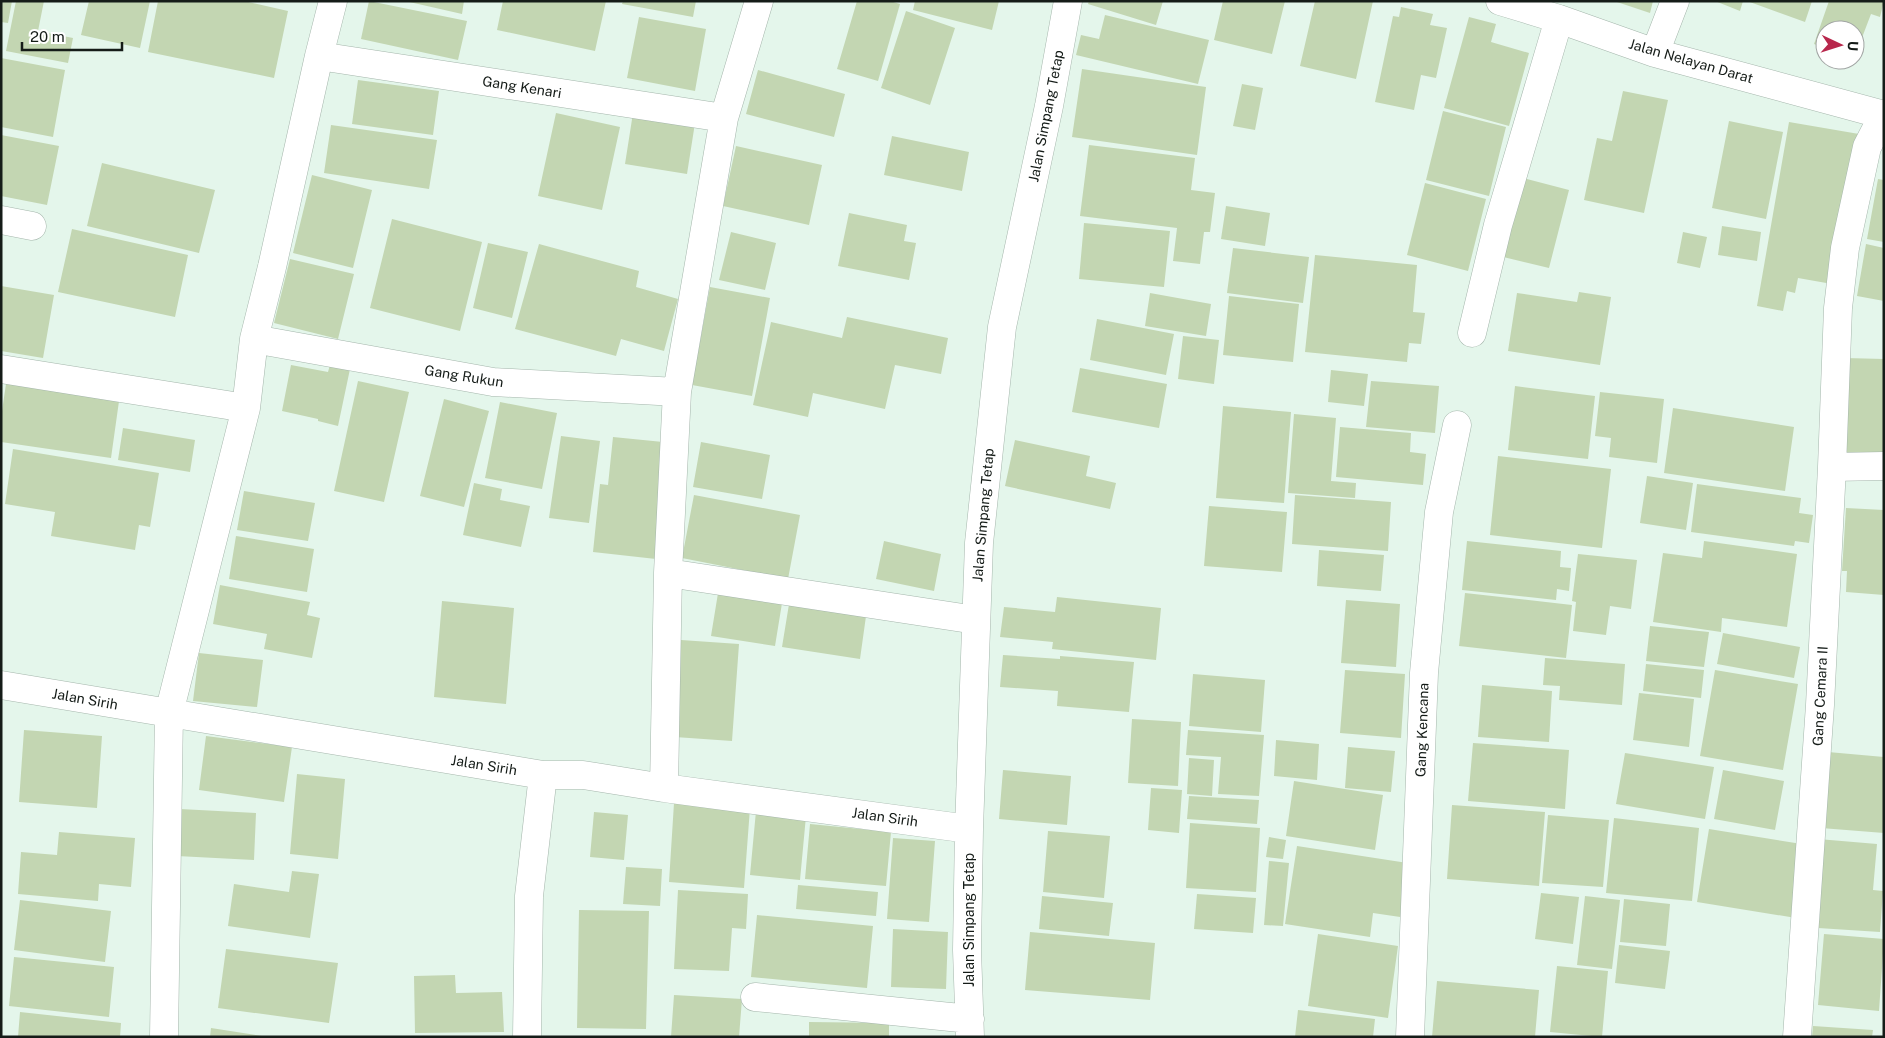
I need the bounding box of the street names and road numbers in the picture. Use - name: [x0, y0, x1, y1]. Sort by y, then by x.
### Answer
- street label: Jalan Nelayan Darat: [1627, 36, 1755, 86]
- street label: Jalan Simpang Tetap: [1025, 49, 1067, 183]
- street label: Gang Kenari: [481, 73, 563, 101]
- street label: Gang Rukun: [423, 362, 505, 390]
- street label: Jalan Simpang Tetap: [969, 447, 997, 583]
- street label: Gang Cemara II: [1809, 646, 1831, 746]
- street label: Gang Kencana: [1412, 683, 1432, 777]
- street label: Jalan Sirih: [51, 685, 119, 713]
- street label: Jalan Sirih: [450, 752, 518, 778]
- street label: Jalan Sirih: [851, 804, 919, 830]
- street label: Jalan Simpang Tetap: [961, 853, 977, 987]

